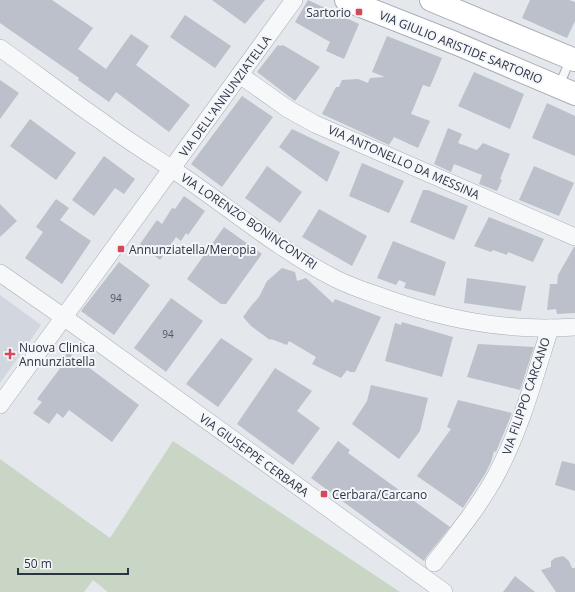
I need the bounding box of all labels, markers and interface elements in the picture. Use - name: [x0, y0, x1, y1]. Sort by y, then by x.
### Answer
- place label: Sartorio: [306, 4, 351, 21]
- street label: VIA GIULIO ARISTIDE SARTORIO: [377, 6, 545, 88]
- marker: Sartorio: [354, 7, 364, 17]
- street label: VIA DELL'ANNUNZIATELLA: [175, 31, 275, 160]
- street label: VIA ANTONELLO DA MESSINA: [325, 121, 483, 203]
- street label: VIA LORENZO BONINCONTRI: [177, 169, 321, 273]
- place label: Annunziatella/Meropia: [129, 241, 256, 258]
- marker: Annunziatella/Meropia: [116, 244, 126, 254]
- house number: 94: [110, 291, 122, 305]
- house number: 94: [162, 327, 174, 341]
- street label: VIA FILIPPO CARCANO: [498, 335, 554, 457]
- place label: Nuova Clinica Annunziatella: [19, 339, 95, 370]
- marker: Nuova Clinica Annunziatella: [4, 348, 16, 360]
- street label: VIA GIUSEPPE CERBARA: [196, 409, 313, 501]
- place label: Cerbara/Carcano: [332, 486, 427, 503]
- marker: Cerbara/Carcano: [319, 489, 329, 499]
- scale bar: [18, 550, 128, 576]
- text: 50 m: [24, 555, 52, 572]

